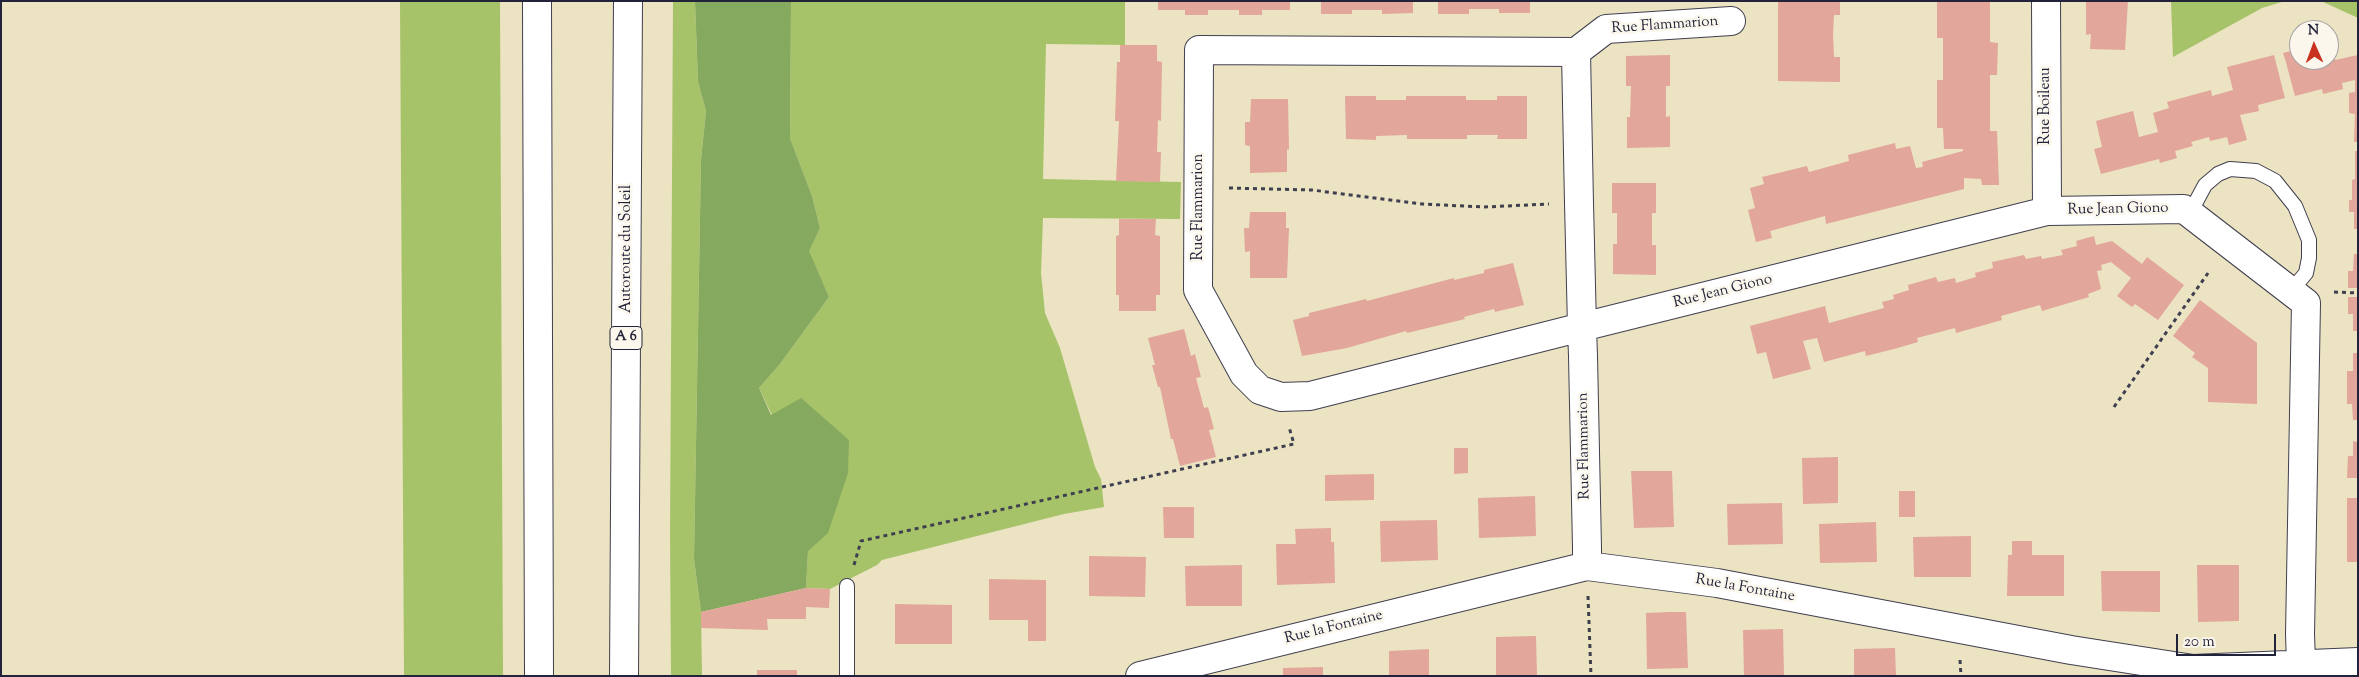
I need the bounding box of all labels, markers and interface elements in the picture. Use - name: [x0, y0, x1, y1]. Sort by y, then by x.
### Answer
- street label: Rue Flammarion: [1611, 13, 1719, 39]
- north arrow: [2289, 20, 2339, 70]
- text: N: [2308, 21, 2319, 41]
- street label: Rue Boileau: [2037, 67, 2055, 145]
- street label: Rue Flammarion: [1190, 154, 1208, 260]
- street label: Autoroute du Soleil: [618, 185, 636, 313]
- street label: Rue Jean Giono: [2067, 200, 2169, 220]
- street label: Rue Jean Giono: [1672, 271, 1774, 313]
- road number: A 6: [610, 326, 642, 349]
- street label: Rue Flammarion: [1575, 392, 1595, 500]
- street label: Rue la Fontaine: [1694, 571, 1796, 607]
- street label: Rue la Fontaine: [1283, 607, 1385, 649]
- scale bar: [2179, 624, 2279, 656]
- text: 20 m: [2184, 632, 2215, 653]

